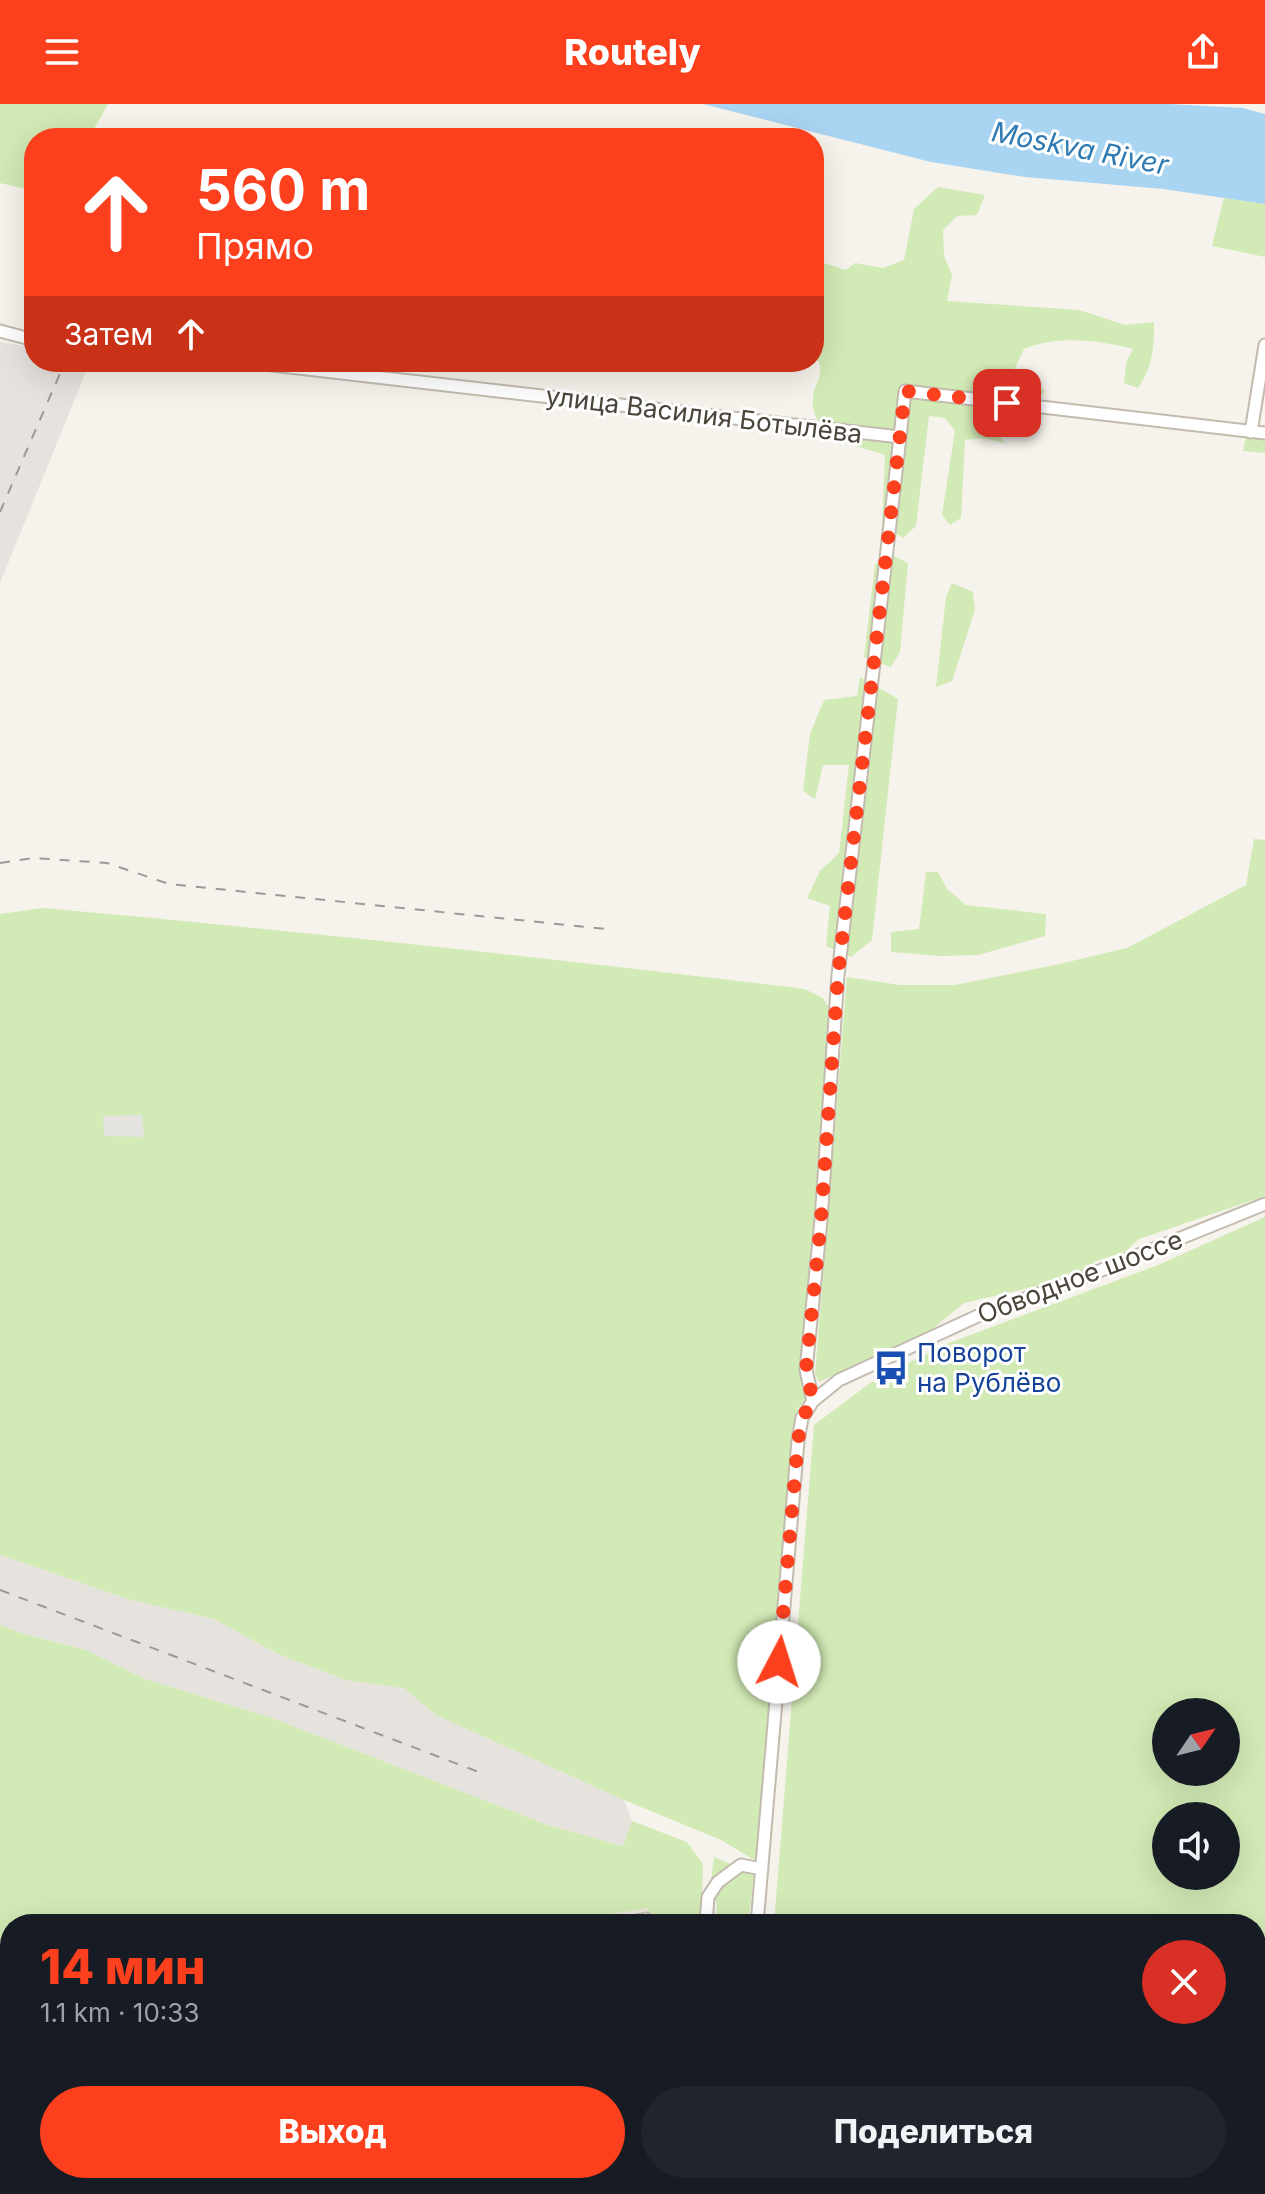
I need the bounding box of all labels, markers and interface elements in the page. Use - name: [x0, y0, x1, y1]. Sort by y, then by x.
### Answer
- icon: menu: [40, 30, 84, 74]
- text: Routely: [564, 30, 701, 74]
- icon: share: [1181, 30, 1225, 74]
- water label: Moskva River: [989, 114, 1173, 182]
- text: 560 m: [196, 156, 370, 224]
- icon: ahead: [64, 160, 168, 264]
- text: Прямо: [196, 224, 314, 268]
- icon: ahead: [169, 312, 213, 356]
- text: Затем: [64, 316, 153, 352]
- pin: [973, 369, 1041, 437]
- street label: улица Василия Ботылёва: [544, 380, 864, 449]
- icon: arrive: [985, 381, 1029, 425]
- street label: Обводное шоссе: [973, 1223, 1187, 1330]
- place label: Поворот на Рублёво: [917, 1337, 1061, 1398]
- bus stop icon: Поворот на Рублёво: [872, 1349, 910, 1387]
- position arrow: [737, 1620, 821, 1704]
- north arrow: [1152, 1698, 1240, 1786]
- map controls: [1152, 1698, 1240, 1890]
- button: sound: [1152, 1802, 1240, 1890]
- text: 14 мин: [40, 1937, 206, 1996]
- button: close: [1142, 1940, 1226, 2024]
- text: 1.1 km · 10:33: [40, 1997, 199, 2028]
- button: Выход: [40, 2086, 625, 2178]
- button: Поделиться: [641, 2086, 1226, 2178]

